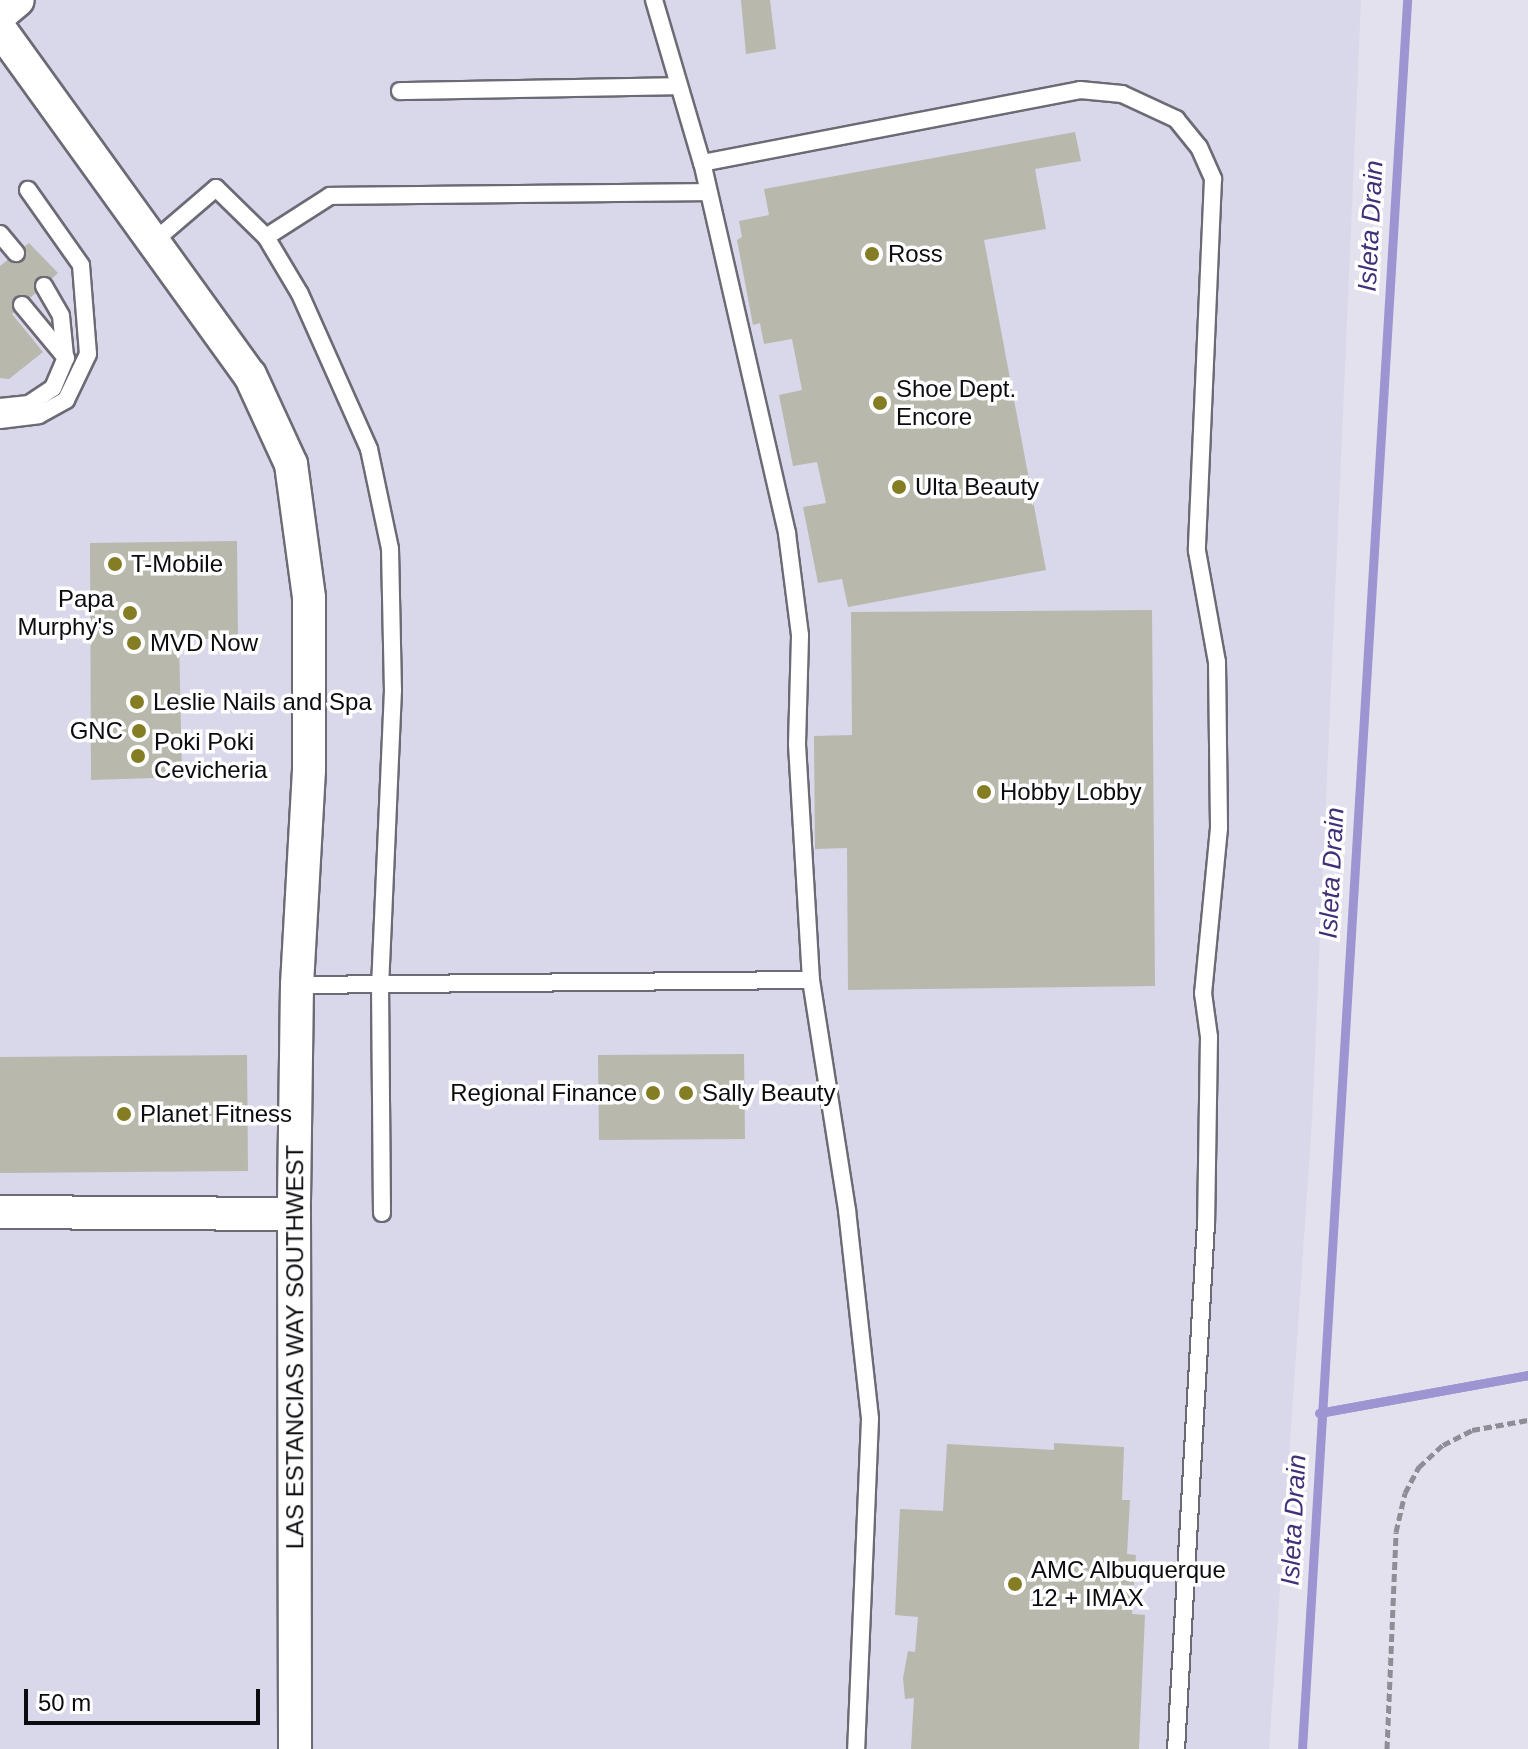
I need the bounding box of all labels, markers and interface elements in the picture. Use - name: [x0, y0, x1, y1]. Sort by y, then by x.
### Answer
- water label: Isleta Drain: [1352, 160, 1390, 292]
- place label: Ross: [888, 240, 943, 268]
- marker: Ross: [863, 245, 881, 263]
- place label: Shoe Dept. Encore: [896, 375, 1016, 431]
- marker: Shoe Dept. Encore: [871, 394, 889, 412]
- place label: Ulta Beauty: [915, 473, 1039, 501]
- marker: Ulta Beauty: [890, 478, 908, 496]
- place label: T-Mobile: [131, 550, 223, 578]
- marker: T-Mobile: [106, 555, 124, 573]
- place label: Papa Murphy's: [17, 585, 114, 641]
- marker: Papa Murphy's: [121, 604, 139, 622]
- place label: MVD Now: [150, 629, 258, 657]
- marker: MVD Now: [125, 634, 143, 652]
- place label: Leslie Nails and Spa: [153, 688, 372, 716]
- marker: Leslie Nails and Spa: [128, 693, 146, 711]
- place label: GNC: [70, 717, 123, 745]
- marker: GNC: [130, 722, 148, 740]
- place label: Poki Poki Cevicheria: [154, 728, 267, 784]
- marker: Poki Poki Cevicheria: [129, 747, 147, 765]
- place label: Hobby Lobby: [1000, 778, 1141, 806]
- marker: Hobby Lobby: [975, 783, 993, 801]
- water label: Isleta Drain: [1313, 807, 1351, 939]
- place label: Regional Finance: [450, 1079, 637, 1107]
- place label: Sally Beauty: [702, 1079, 835, 1107]
- marker: Regional Finance: [644, 1084, 662, 1102]
- marker: Sally Beauty: [677, 1084, 695, 1102]
- place label: Planet Fitness: [140, 1100, 292, 1128]
- marker: Planet Fitness: [115, 1105, 133, 1123]
- street label: LAS ESTANCIAS WAY SOUTHWEST: [281, 1145, 309, 1549]
- water label: Isleta Drain: [1275, 1454, 1313, 1586]
- place label: AMC Albuquerque 12 + IMAX: [1031, 1556, 1227, 1612]
- marker: AMC Albuquerque 12 + IMAX: [1006, 1575, 1024, 1593]
- scale bar: [28, 1673, 264, 1723]
- text: 50 m: [38, 1689, 91, 1716]

